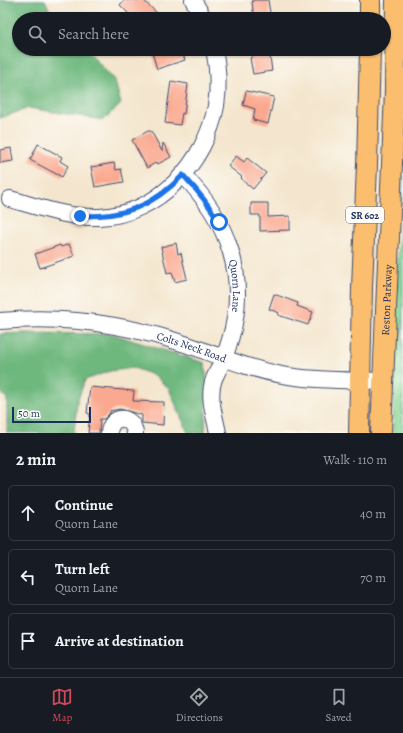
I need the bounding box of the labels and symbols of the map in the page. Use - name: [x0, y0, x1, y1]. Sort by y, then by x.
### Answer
- route end: [71, 207, 89, 225]
- road number: SR 602: [346, 207, 384, 223]
- route start: [210, 213, 228, 231]
- street label: Quorn Lane: [226, 258, 245, 313]
- street label: Reston Parkway: [377, 264, 395, 336]
- street label: Colts Neck Road: [155, 328, 229, 366]
- scale bar: [12, 405, 91, 424]

